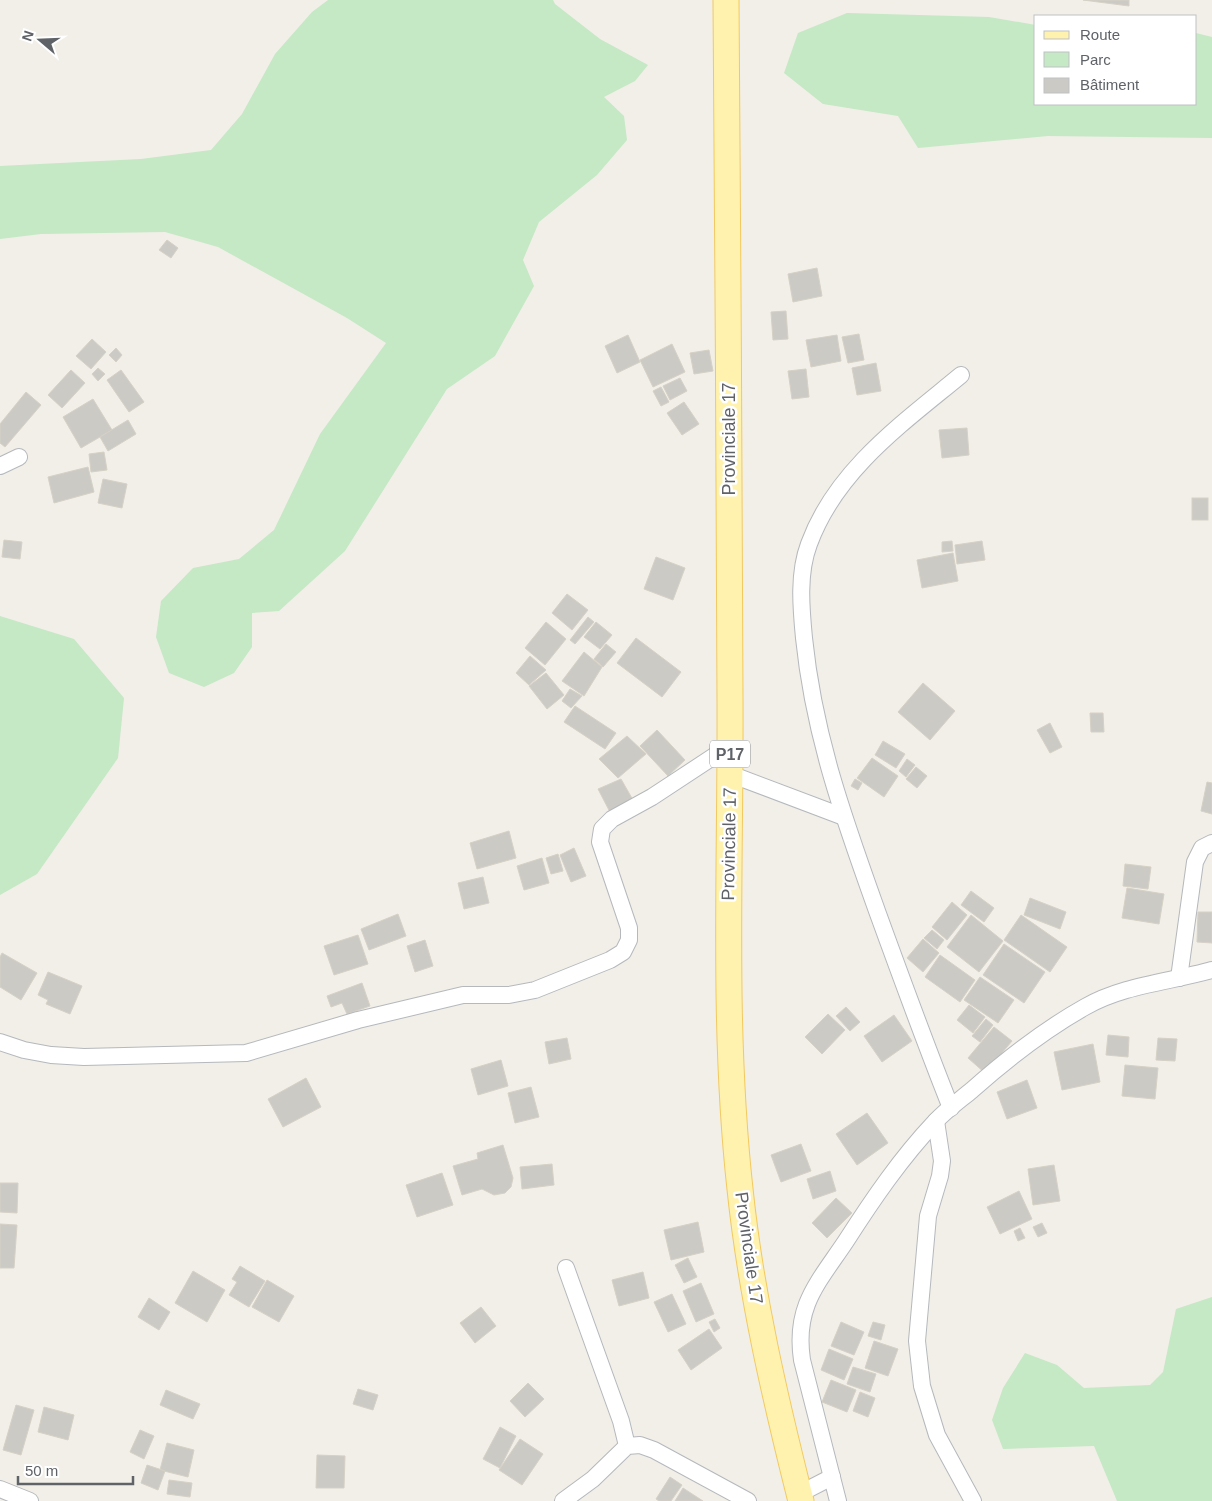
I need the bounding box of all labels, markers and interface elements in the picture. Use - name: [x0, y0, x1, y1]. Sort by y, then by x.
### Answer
- north arrow: [15, 15, 65, 65]
- legend: [1034, 15, 1197, 105]
- text: Route: [1080, 26, 1120, 43]
- text: N: [18, 28, 37, 43]
- text: Parc: [1080, 51, 1111, 68]
- text: Bâtiment: [1080, 76, 1140, 93]
- street label: Provinciale 17: [719, 382, 739, 496]
- road number: P17: [710, 741, 750, 768]
- street label: Provinciale 17: [718, 787, 740, 901]
- street label: Provinciale 17: [731, 1191, 767, 1305]
- scale bar: [18, 1454, 132, 1486]
- text: 50 m: [25, 1462, 58, 1479]

